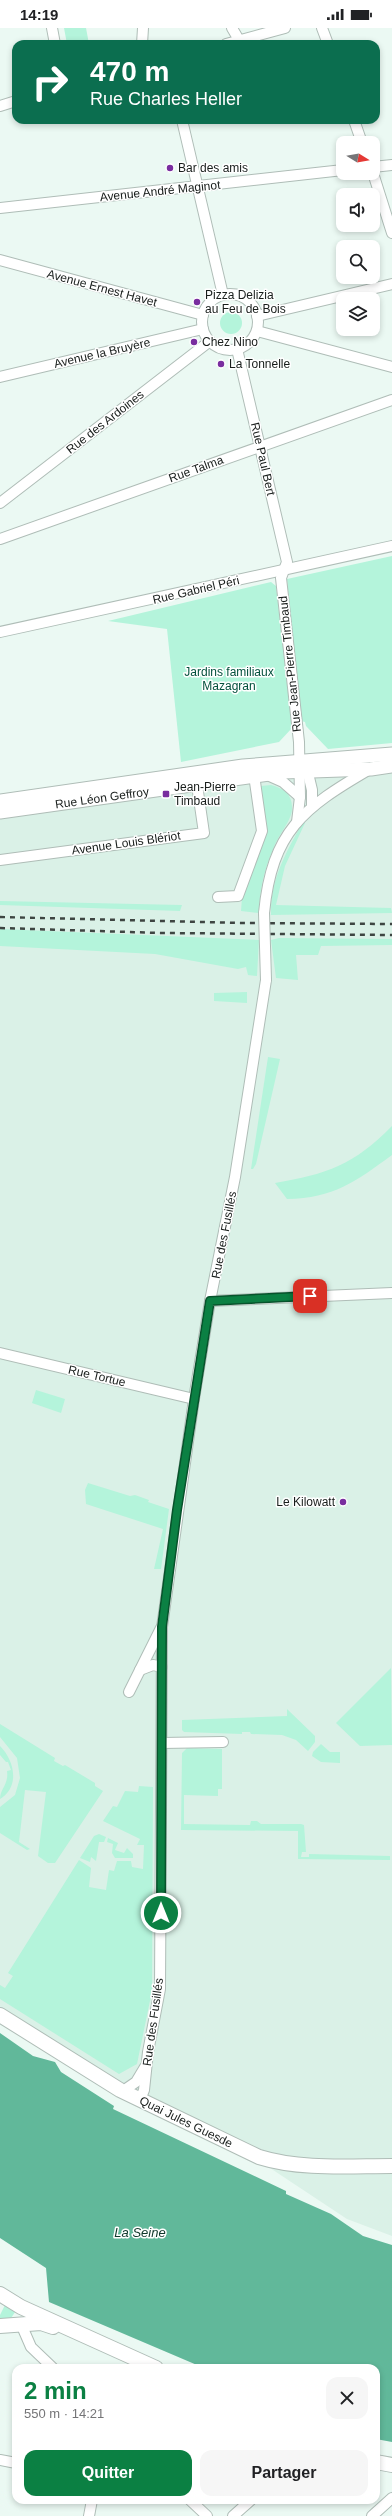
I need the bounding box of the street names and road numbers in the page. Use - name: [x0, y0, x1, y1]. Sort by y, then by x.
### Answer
- street label: Avenue André Maginot: [99, 178, 222, 204]
- street label: Avenue Ernest Havet: [46, 267, 159, 310]
- street label: Avenue la Bruyère: [52, 335, 152, 371]
- street label: Rue des Ardoines: [63, 387, 147, 457]
- street label: Rue Paul Bert: [248, 421, 278, 498]
- street label: Rue Talma: [167, 453, 226, 485]
- street label: Rue Gabriel Péri: [151, 573, 241, 607]
- street label: Rue Jean-Pierre Timbaud: [276, 595, 304, 733]
- street label: Rue Léon Geffroy: [54, 784, 150, 812]
- street label: Avenue Louis Blériot: [71, 828, 182, 858]
- street label: Rue des Fusillés: [209, 1190, 239, 1280]
- street label: Rue Tortue: [67, 1363, 127, 1389]
- street label: Rue des Fusillés: [140, 1977, 166, 2067]
- street label: Quai Jules Guesde: [137, 2093, 235, 2151]

